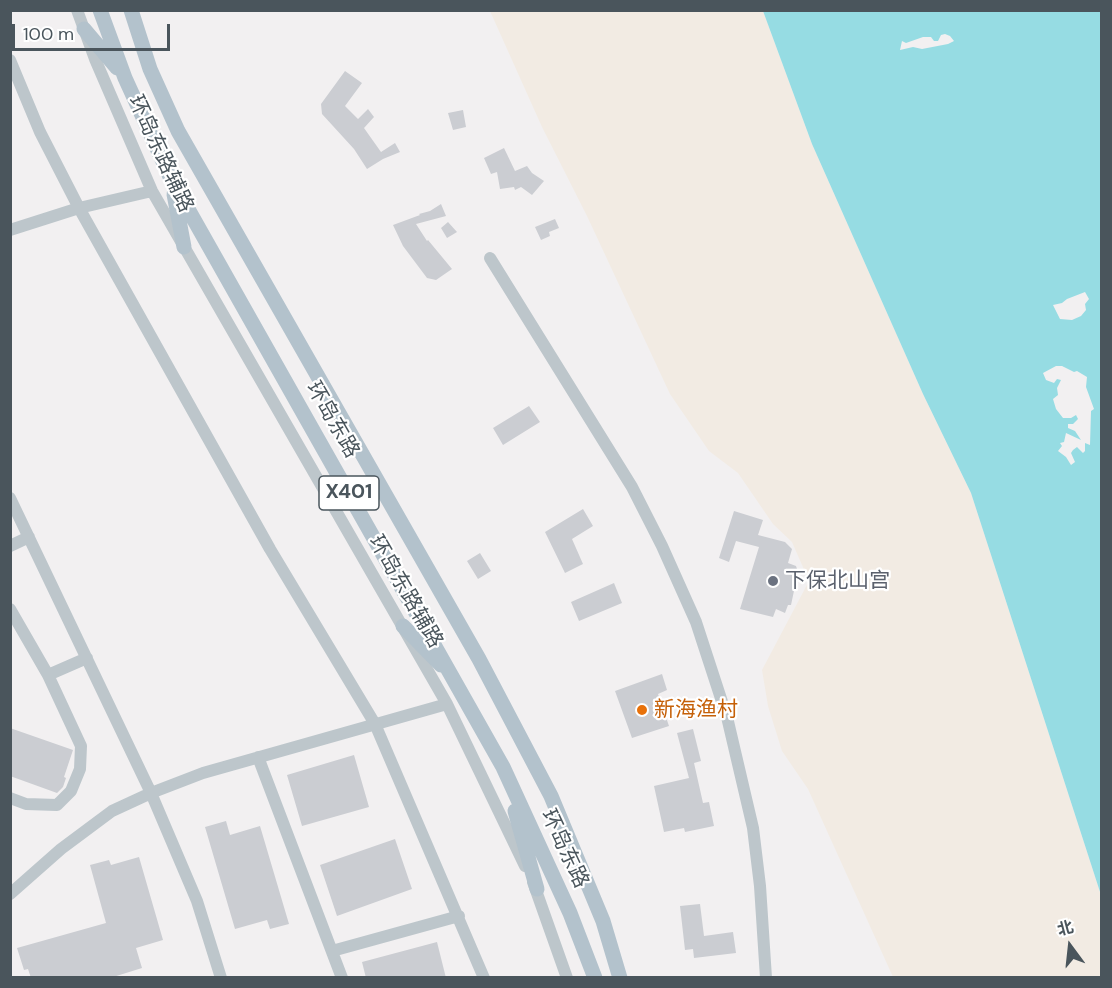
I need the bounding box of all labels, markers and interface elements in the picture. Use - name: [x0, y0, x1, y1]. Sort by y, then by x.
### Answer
- scale bar: [15, 12, 172, 50]
- text: 100 m: [23, 22, 74, 46]
- street label: 环岛东路辅路: [122, 92, 198, 216]
- street label: 环岛东路: [300, 377, 364, 463]
- road number: X401: [319, 476, 379, 510]
- street label: 环岛东路辅路: [363, 531, 447, 653]
- place label: 下保北山宫: [785, 568, 890, 594]
- marker: 下保北山宫: [766, 574, 780, 588]
- place label: 新海渔村: [654, 697, 738, 723]
- marker: 新海渔村: [635, 703, 649, 717]
- street label: 环岛东路: [535, 806, 593, 892]
- north arrow: [1040, 916, 1100, 976]
- text: 北: [1055, 916, 1076, 940]

